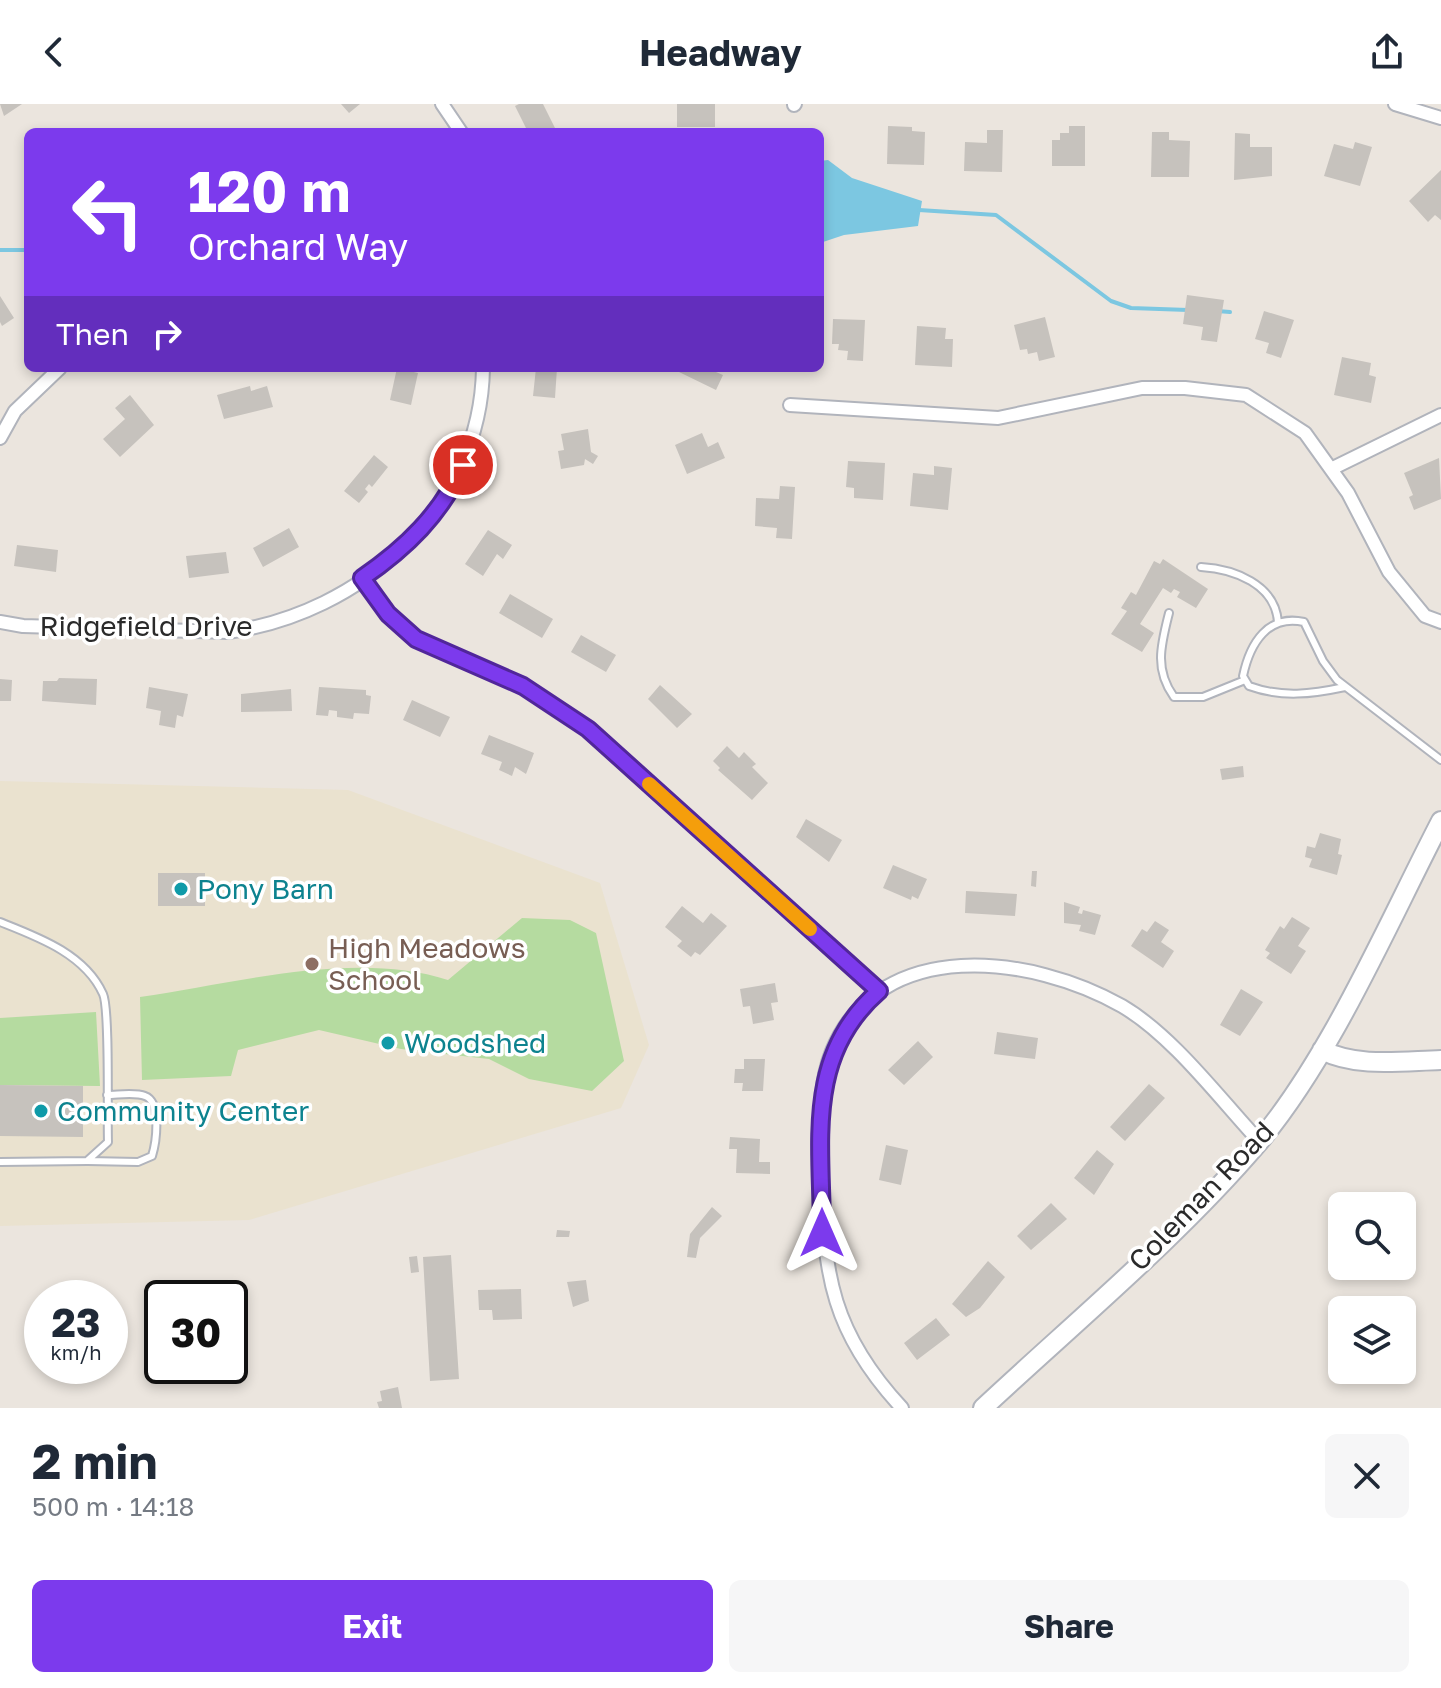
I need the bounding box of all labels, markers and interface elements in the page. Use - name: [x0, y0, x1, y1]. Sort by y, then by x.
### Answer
- icon: back: [32, 30, 76, 74]
- icon: share: [1365, 30, 1409, 74]
- text: Headway: [639, 31, 802, 74]
- text: 120 m: [188, 157, 350, 224]
- icon: left: [56, 160, 160, 264]
- text: Orchard Way: [188, 225, 408, 268]
- icon: right: [145, 312, 189, 356]
- text: Then: [56, 316, 129, 352]
- pin: [429, 431, 497, 499]
- icon: arrive: [441, 443, 485, 487]
- street label: Ridgefield Drive: [39, 609, 253, 642]
- place label: Pony Barn: [197, 872, 334, 905]
- marker: Pony Barn: [172, 880, 190, 898]
- place label: High Meadows School: [328, 931, 526, 996]
- marker: High Meadows School: [303, 955, 321, 973]
- place label: Woodshed: [404, 1026, 546, 1059]
- marker: Woodshed: [379, 1034, 397, 1052]
- place label: Community Center: [57, 1094, 309, 1127]
- marker: Community Center: [32, 1102, 50, 1120]
- street label: Coleman Road: [1121, 1114, 1280, 1277]
- position arrow: [780, 1191, 864, 1275]
- map controls: [1328, 1192, 1416, 1384]
- button: search: [1328, 1192, 1416, 1280]
- speed limit sign: 30: [144, 1280, 248, 1384]
- button: layers: [1328, 1296, 1416, 1384]
- text: 23: [52, 1298, 100, 1346]
- text: km/h: [51, 1340, 101, 1364]
- text: 2 min: [32, 1432, 157, 1490]
- button: close: [1325, 1434, 1409, 1518]
- text: 500 m · 14:18: [32, 1491, 194, 1522]
- button: Exit: [32, 1580, 713, 1672]
- button: Share: [729, 1580, 1409, 1672]

